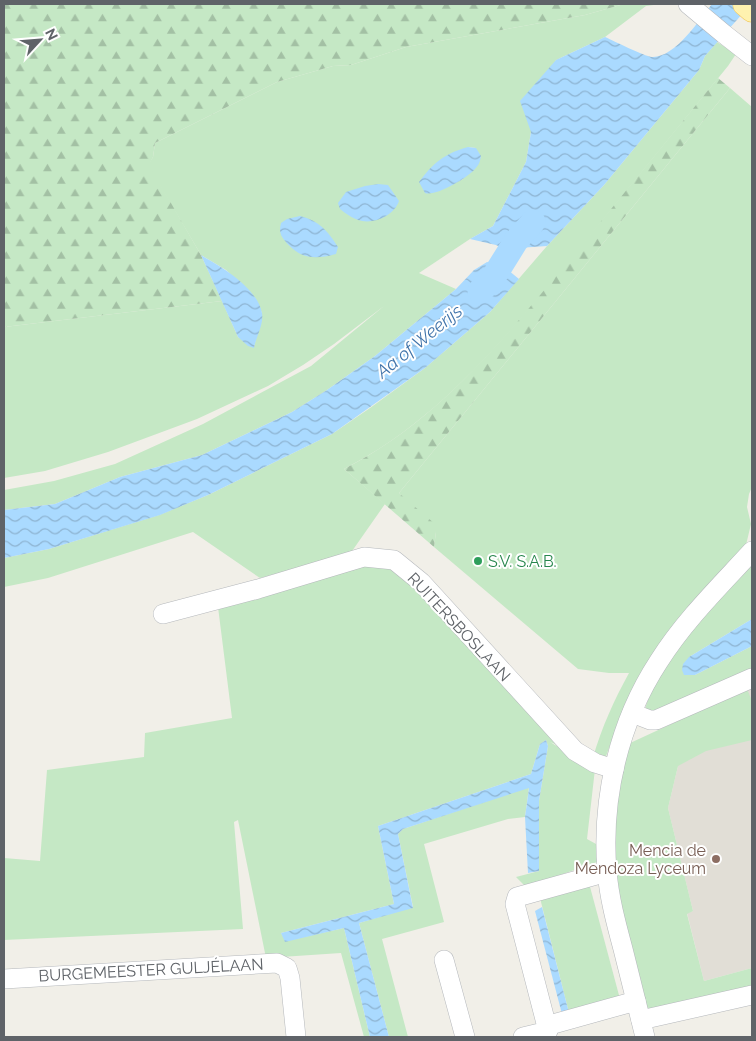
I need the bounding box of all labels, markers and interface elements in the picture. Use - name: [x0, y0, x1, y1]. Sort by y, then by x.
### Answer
- north arrow: [15, 15, 65, 65]
- text: N: [42, 26, 61, 43]
- water label: Aa of Weerijs: [371, 300, 467, 383]
- place label: S.V. S.A.B.: [488, 552, 557, 571]
- marker: S.V. S.A.B.: [472, 555, 484, 567]
- street label: RUITERSBOSLAAN: [404, 569, 514, 685]
- place label: Mencia de Mendoza Lyceum: [575, 841, 706, 878]
- marker: Mencia de Mendoza Lyceum: [710, 853, 722, 865]
- street label: BURGEMEESTER GULJÉLAAN: [38, 954, 264, 985]

